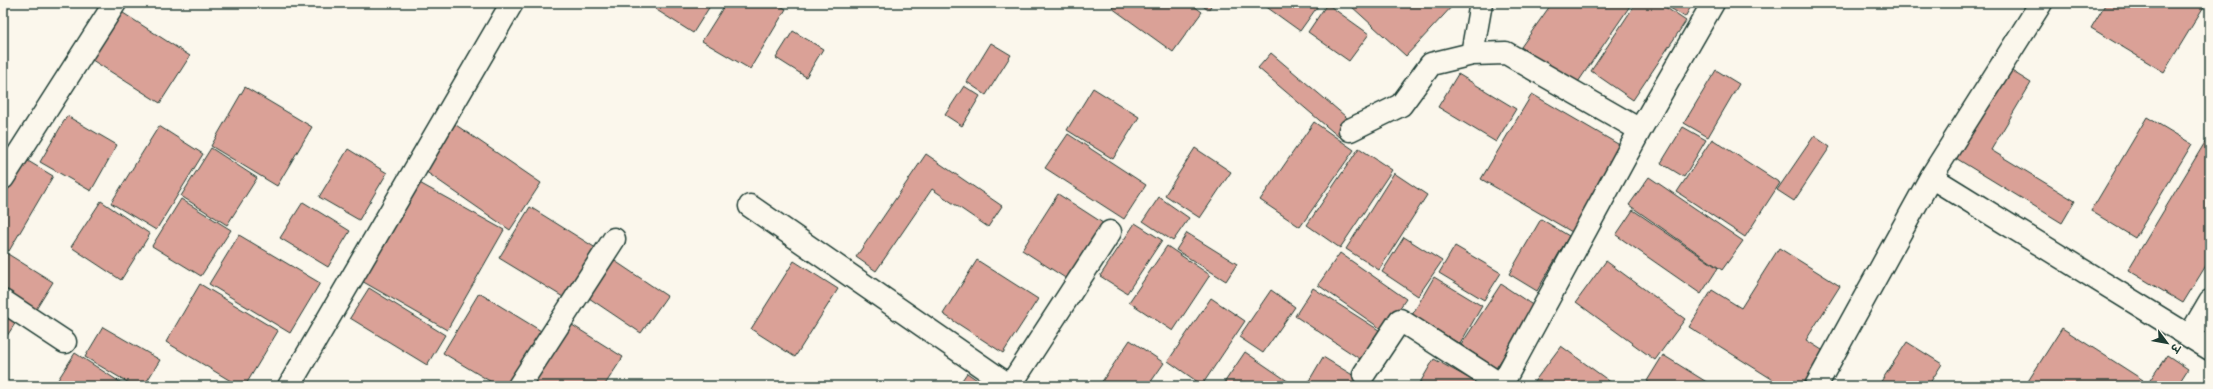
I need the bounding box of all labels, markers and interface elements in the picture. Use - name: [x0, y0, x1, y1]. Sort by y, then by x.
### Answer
- north arrow: [2147, 323, 2187, 363]
- text: उ: [2167, 341, 2183, 356]

